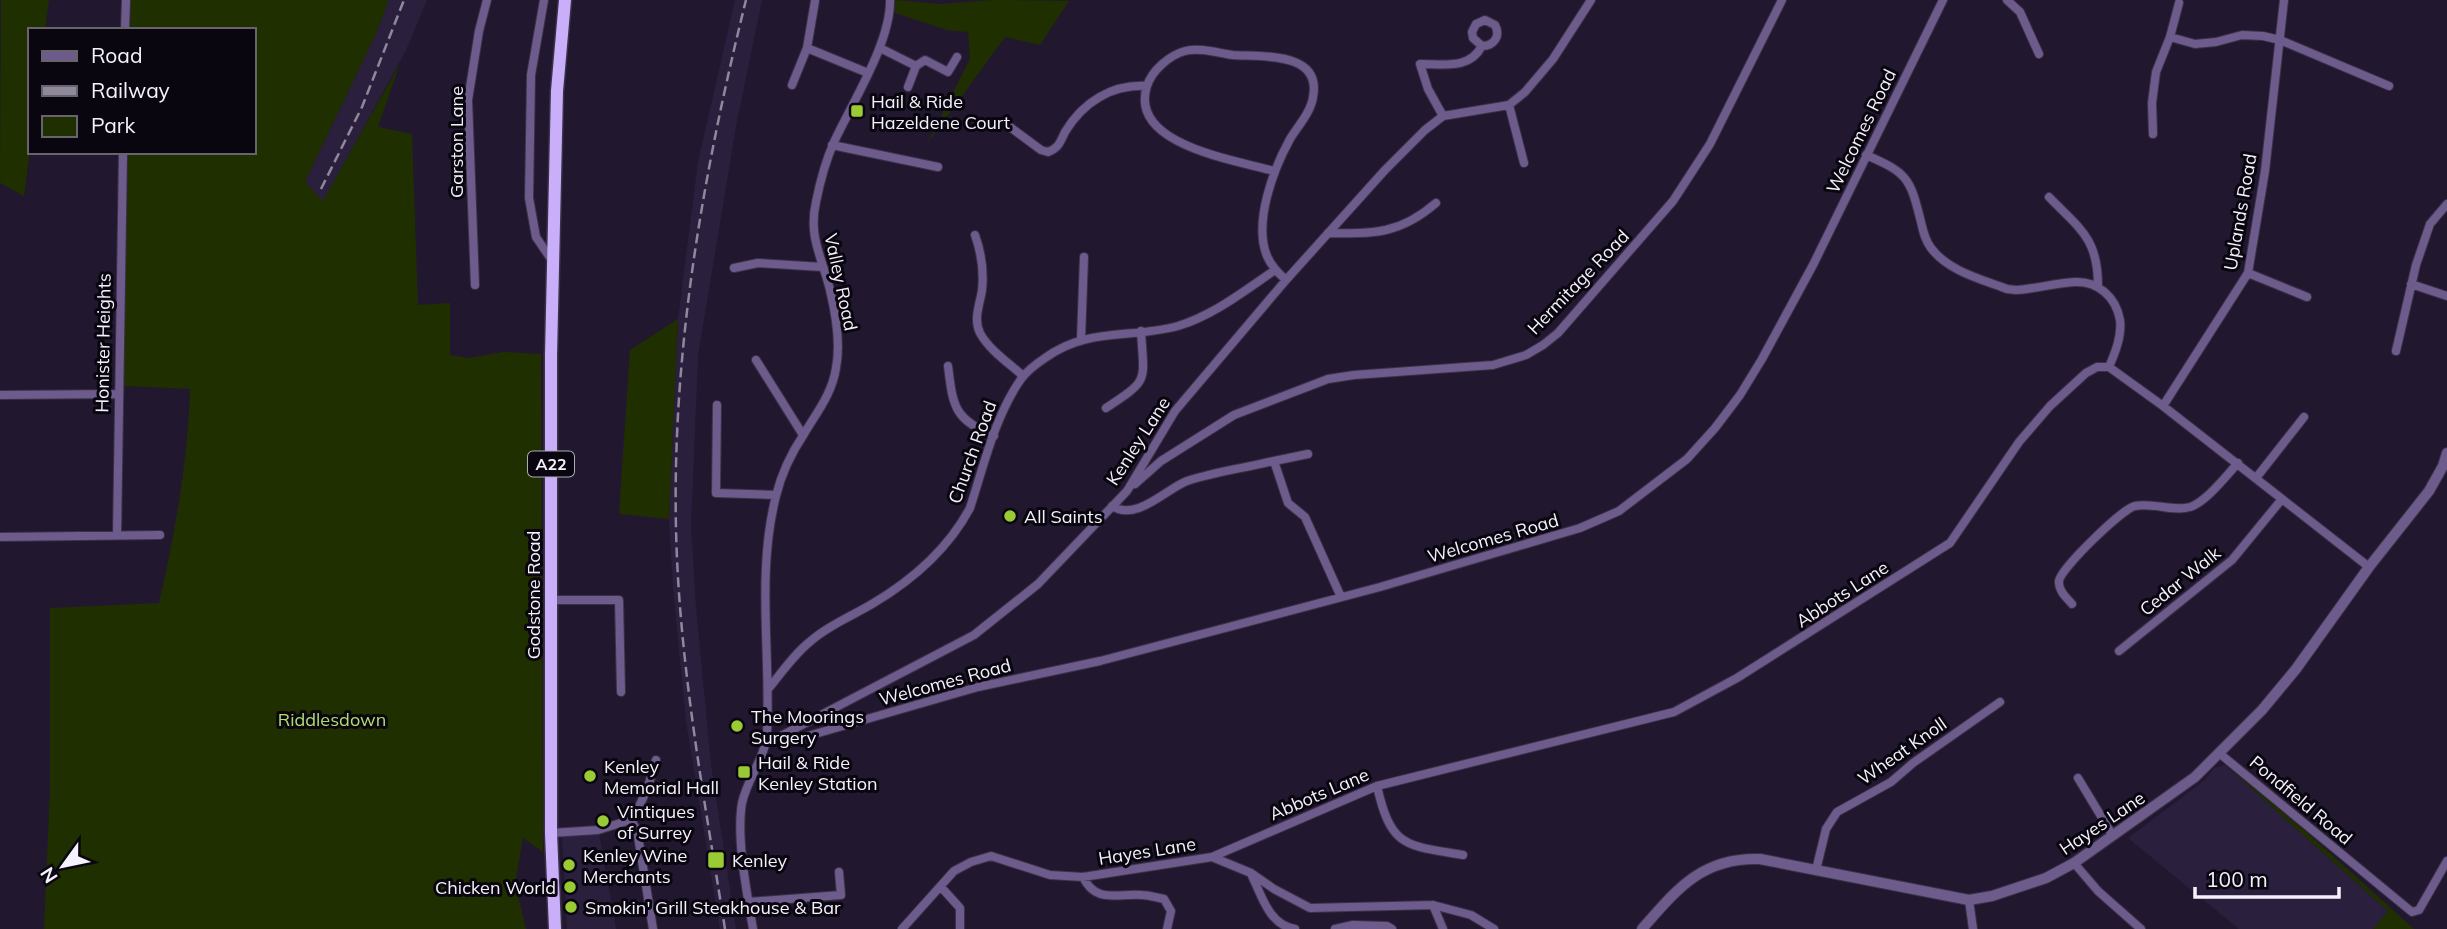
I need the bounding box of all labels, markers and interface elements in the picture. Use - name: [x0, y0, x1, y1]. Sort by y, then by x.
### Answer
- legend: [28, 28, 256, 154]
- text: Road: [91, 42, 142, 68]
- street label: Welcomes Road: [1821, 65, 1901, 197]
- text: Railway: [91, 77, 170, 103]
- street label: Garston Lane: [445, 86, 468, 198]
- place label: Hail & Ride Hazeldene Court: [871, 90, 1010, 134]
- marker: Hail & Ride Hazeldene Court: [849, 103, 865, 119]
- text: Park: [91, 112, 135, 138]
- street label: Uplands Road: [2218, 152, 2262, 272]
- street label: Hermitage Road: [1522, 225, 1634, 339]
- street label: Valley Road: [819, 231, 863, 333]
- street label: Honister Heights: [90, 273, 116, 413]
- street label: Kenley Lane: [1101, 393, 1175, 489]
- street label: Church Road: [943, 397, 1001, 507]
- road number: A22: [528, 452, 574, 477]
- place label: All Saints: [1024, 505, 1103, 528]
- marker: All Saints: [1002, 508, 1018, 524]
- street label: Welcomes Road: [1425, 508, 1561, 568]
- street label: Godstone Road: [522, 531, 545, 659]
- street label: Cedar Walk: [2135, 541, 2226, 621]
- street label: Abbots Lane: [1791, 556, 1893, 632]
- street label: Welcomes Road: [877, 653, 1013, 711]
- place label: The Moorings Surgery: [751, 705, 864, 749]
- park label: Riddlesdown: [278, 708, 386, 731]
- street label: Wheat Knoll: [1853, 712, 1951, 790]
- marker: The Moorings Surgery: [729, 718, 745, 734]
- street label: Pondfield Road: [2245, 750, 2357, 850]
- place label: Hail & Ride Kenley Station: [758, 751, 877, 795]
- place label: Kenley Memorial Hall: [604, 755, 719, 799]
- street label: Abbots Lane: [1266, 763, 1372, 825]
- marker: Hail & Ride Kenley Station: [736, 764, 752, 780]
- marker: Kenley Memorial Hall: [582, 768, 598, 784]
- street label: Hayes Lane: [2055, 786, 2149, 860]
- place label: Vintiques of Surrey: [617, 800, 695, 844]
- marker: Vintiques of Surrey: [595, 813, 611, 829]
- north arrow: [28, 831, 98, 901]
- street label: Hayes Lane: [1097, 832, 1197, 870]
- place label: Kenley Wine Merchants: [583, 844, 687, 888]
- place label: Kenley: [732, 849, 788, 872]
- marker: Kenley: [706, 850, 726, 870]
- scale bar: [2195, 856, 2338, 900]
- marker: Kenley Wine Merchants: [561, 857, 577, 873]
- text: N: [35, 863, 63, 888]
- text: 100 m: [2206, 866, 2268, 892]
- place label: Chicken World: [435, 876, 556, 899]
- marker: Chicken World: [562, 879, 578, 895]
- place label: Smokin' Grill Steakhouse & Bar: [585, 896, 841, 919]
- marker: Smokin' Grill Steakhouse & Bar: [563, 899, 579, 915]

